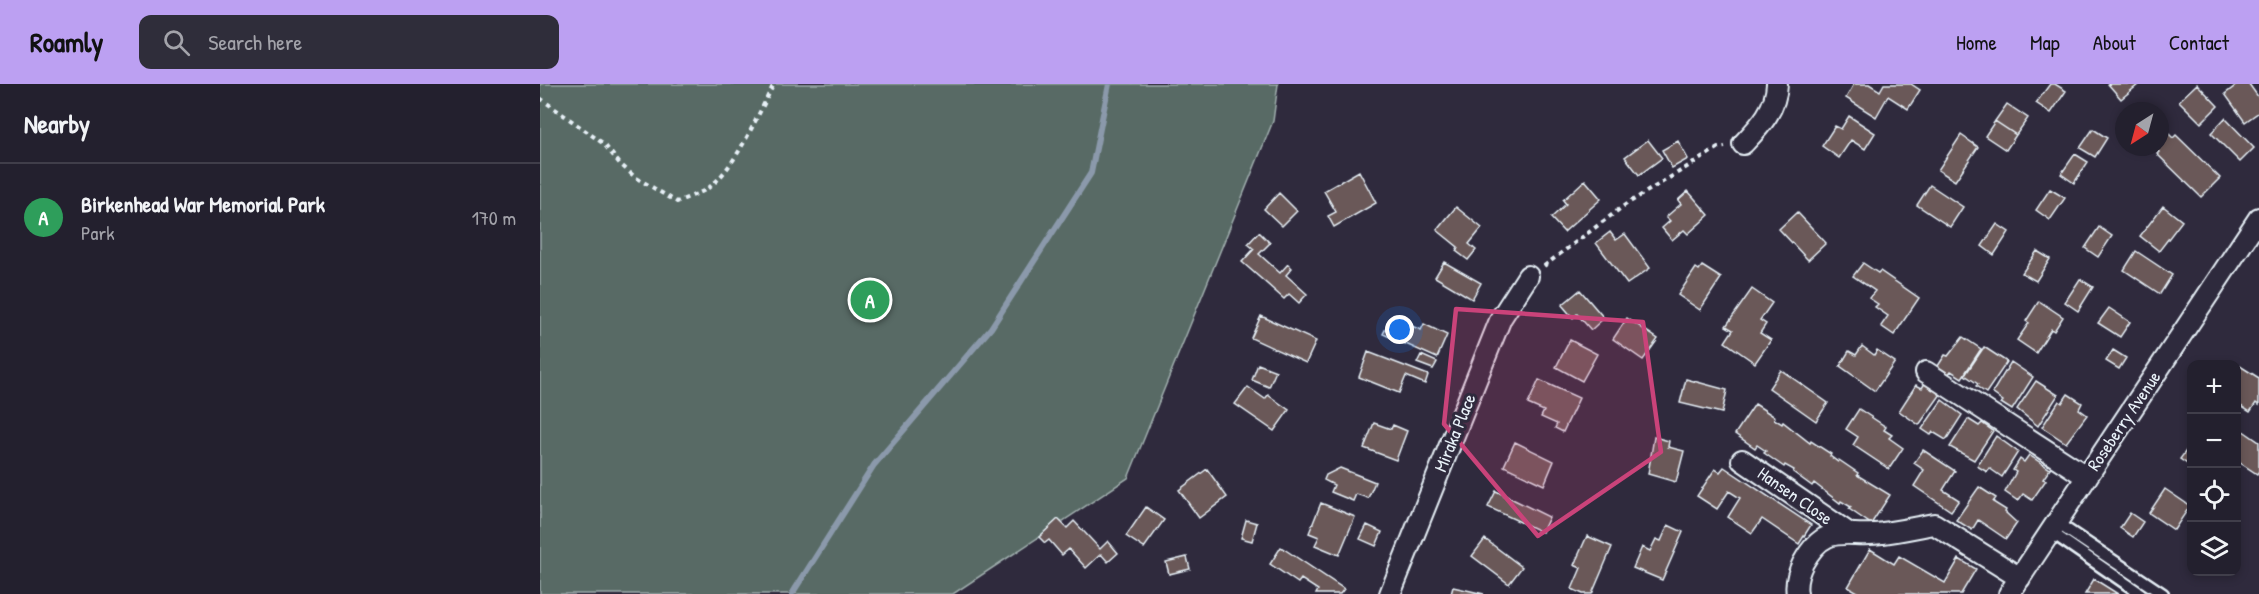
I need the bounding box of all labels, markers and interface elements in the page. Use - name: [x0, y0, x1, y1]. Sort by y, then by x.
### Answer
- search box: [139, 15, 559, 69]
- text: Roamly: [30, 23, 103, 61]
- icon: search: [160, 26, 193, 59]
- text: Search here: [208, 27, 302, 57]
- text: Home: [1956, 28, 1997, 57]
- text: Map: [2030, 28, 2060, 57]
- text: About: [2093, 28, 2136, 57]
- text: Contact: [2169, 28, 2229, 57]
- north arrow: [2115, 102, 2169, 156]
- text: Nearby: [24, 106, 90, 141]
- text: Birkenhead War Memorial Park: [81, 189, 325, 219]
- text: A: [39, 204, 48, 231]
- text: 170 m: [472, 204, 516, 231]
- text: Park: [81, 219, 114, 246]
- pin: A: [850, 278, 890, 322]
- your location: [1385, 315, 1414, 344]
- map controls: [2187, 360, 2241, 576]
- button: +: [2187, 360, 2241, 414]
- street label: Roseberry Avenue: [2081, 366, 2166, 476]
- street label: Miraka Place: [1428, 390, 1481, 476]
- button: −: [2187, 414, 2241, 468]
- street label: Hansen Close: [1753, 461, 1838, 530]
- button: locate: [2187, 468, 2241, 522]
- button: layers: [2187, 522, 2241, 576]

